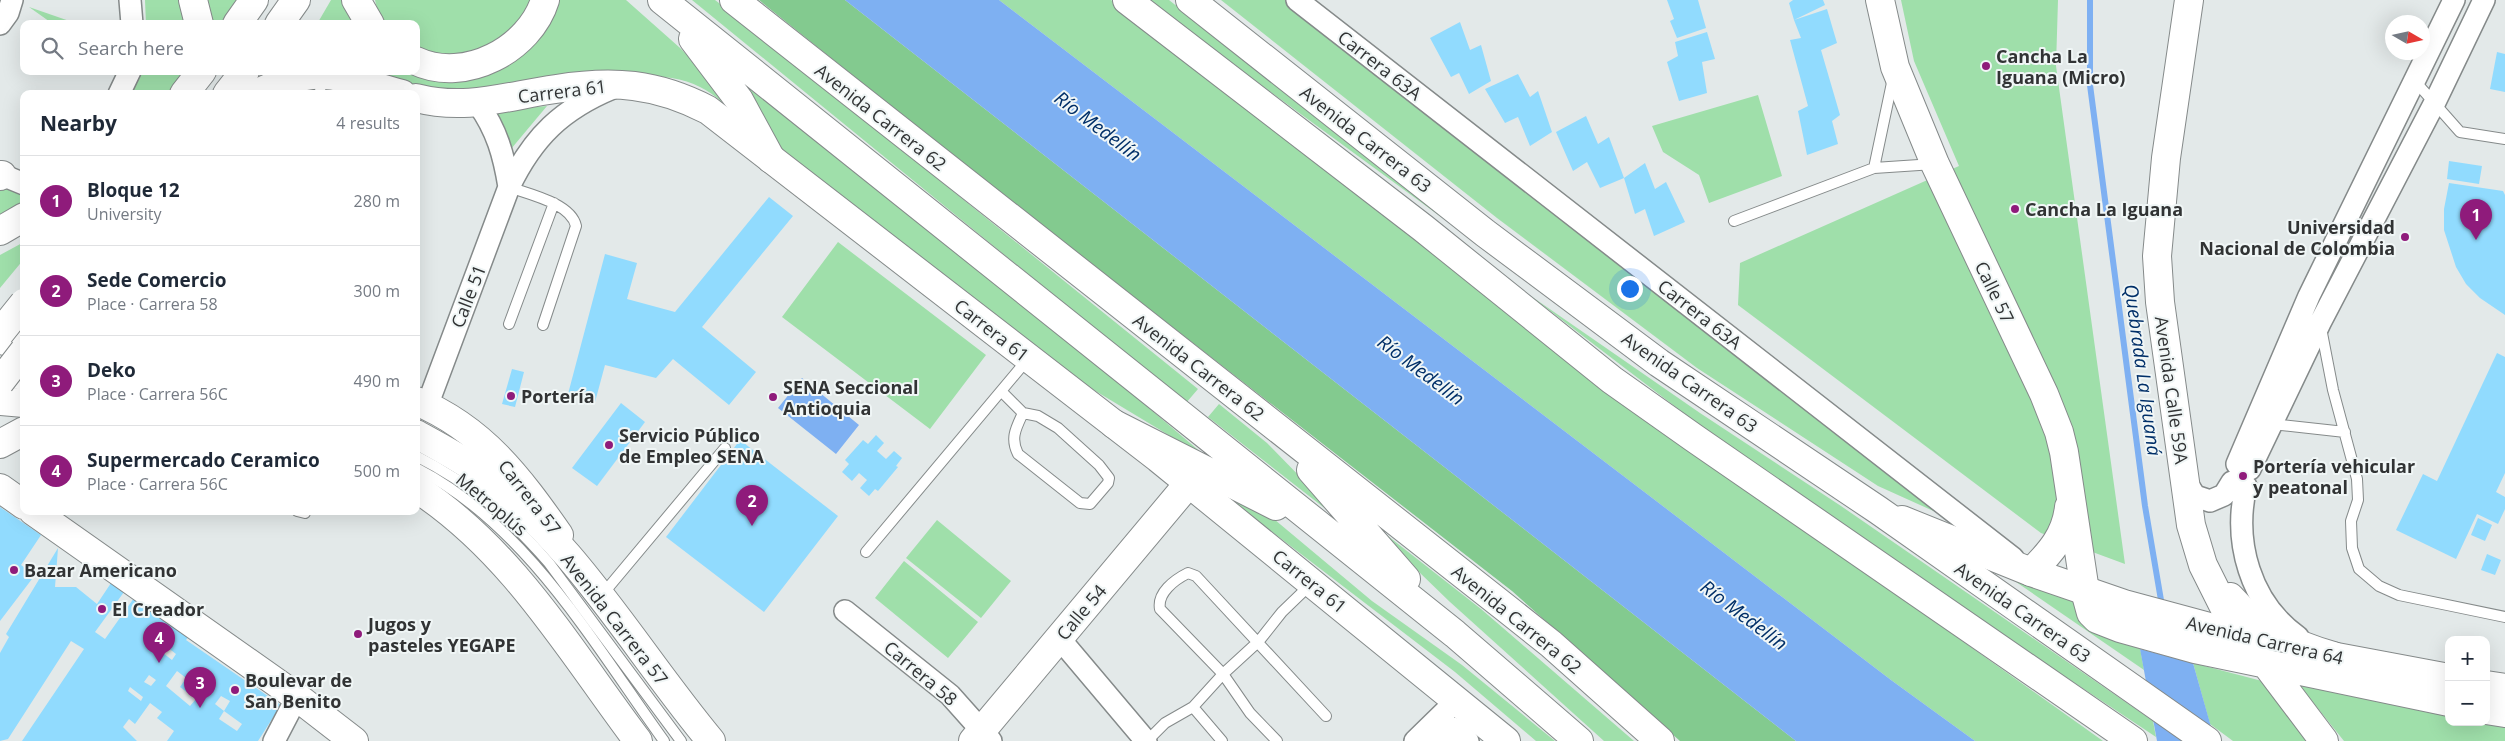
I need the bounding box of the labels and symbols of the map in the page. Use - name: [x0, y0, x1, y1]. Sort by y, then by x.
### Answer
- north arrow: [2385, 15, 2430, 60]
- street label: Carrera 63A: [1333, 25, 1427, 106]
- place label: Cancha La Iguana (Micro): [1996, 44, 2125, 89]
- street label: Avenida Carrera 62: [810, 58, 952, 176]
- marker: Cancha La Iguana (Micro): [1980, 60, 1992, 72]
- street label: Carrera 61: [516, 74, 608, 108]
- street label: Avenida Carrera 63: [1295, 80, 1437, 198]
- water label: Río Medellín: [1049, 85, 1147, 167]
- place label: Cancha La Iguana: [2025, 197, 2183, 221]
- pin: 1: [2460, 199, 2492, 240]
- marker: Cancha La Iguana: [2009, 203, 2021, 215]
- place label: Universidad Nacional de Colombia: [2199, 215, 2395, 260]
- marker: Universidad Nacional de Colombia: [2399, 231, 2411, 243]
- street label: Calle 57: [1970, 257, 2020, 327]
- street label: Calle 51: [445, 261, 491, 331]
- street label: Carrera 63A: [1653, 274, 1747, 355]
- your location: [1617, 276, 1643, 302]
- water label: Quebrada La Iguaná: [2118, 282, 2168, 458]
- street label: Carrera 61: [950, 293, 1034, 367]
- street label: Avenida Carrera 62: [1128, 308, 1270, 426]
- street label: Avenida Calle 59A: [2150, 315, 2194, 466]
- street label: Avenida Carrera 63: [1617, 326, 1763, 438]
- water label: Río Medellín: [1372, 329, 1470, 411]
- place label: SENA Seccional Antioquia: [783, 375, 919, 420]
- place label: Portería: [521, 384, 595, 408]
- marker: Portería: [505, 390, 517, 402]
- marker: SENA Seccional Antioquia: [767, 391, 779, 403]
- place label: Servicio Público de Empleo SENA: [619, 423, 764, 468]
- marker: Servicio Público de Empleo SENA: [603, 439, 615, 451]
- place label: Portería vehicular y peatonal: [2253, 454, 2415, 499]
- street label: Carrera 57: [493, 455, 567, 539]
- street label: Metroplús: [451, 467, 533, 541]
- marker: Portería vehicular y peatonal: [2237, 470, 2249, 482]
- pin: 2: [736, 485, 768, 526]
- street label: Carrera 61: [1268, 544, 1352, 618]
- street label: Avenida Carrera 57: [556, 548, 674, 690]
- street label: Avenida Carrera 63: [1950, 556, 2096, 668]
- place label: Bazar Americano: [24, 558, 177, 582]
- street label: Avenida Carrera 62: [1447, 559, 1587, 679]
- marker: Bazar Americano: [8, 564, 20, 576]
- water label: Río Medellín: [1695, 574, 1793, 656]
- street label: Calle 54: [1051, 579, 1111, 645]
- place label: El Creador: [112, 597, 204, 621]
- marker: El Creador: [96, 603, 108, 615]
- street label: Avenida Carrera 64: [2184, 610, 2346, 670]
- place label: Jugos y pasteles YEGAPE: [366, 612, 516, 657]
- pin: 4: [143, 622, 175, 663]
- marker: Jugos y pasteles YEGAPE: [352, 628, 364, 640]
- street label: Carrera 58: [879, 635, 963, 711]
- pin: 3: [184, 667, 216, 708]
- place label: Boulevar de San Benito: [245, 668, 352, 713]
- marker: Boulevar de San Benito: [229, 684, 241, 696]

